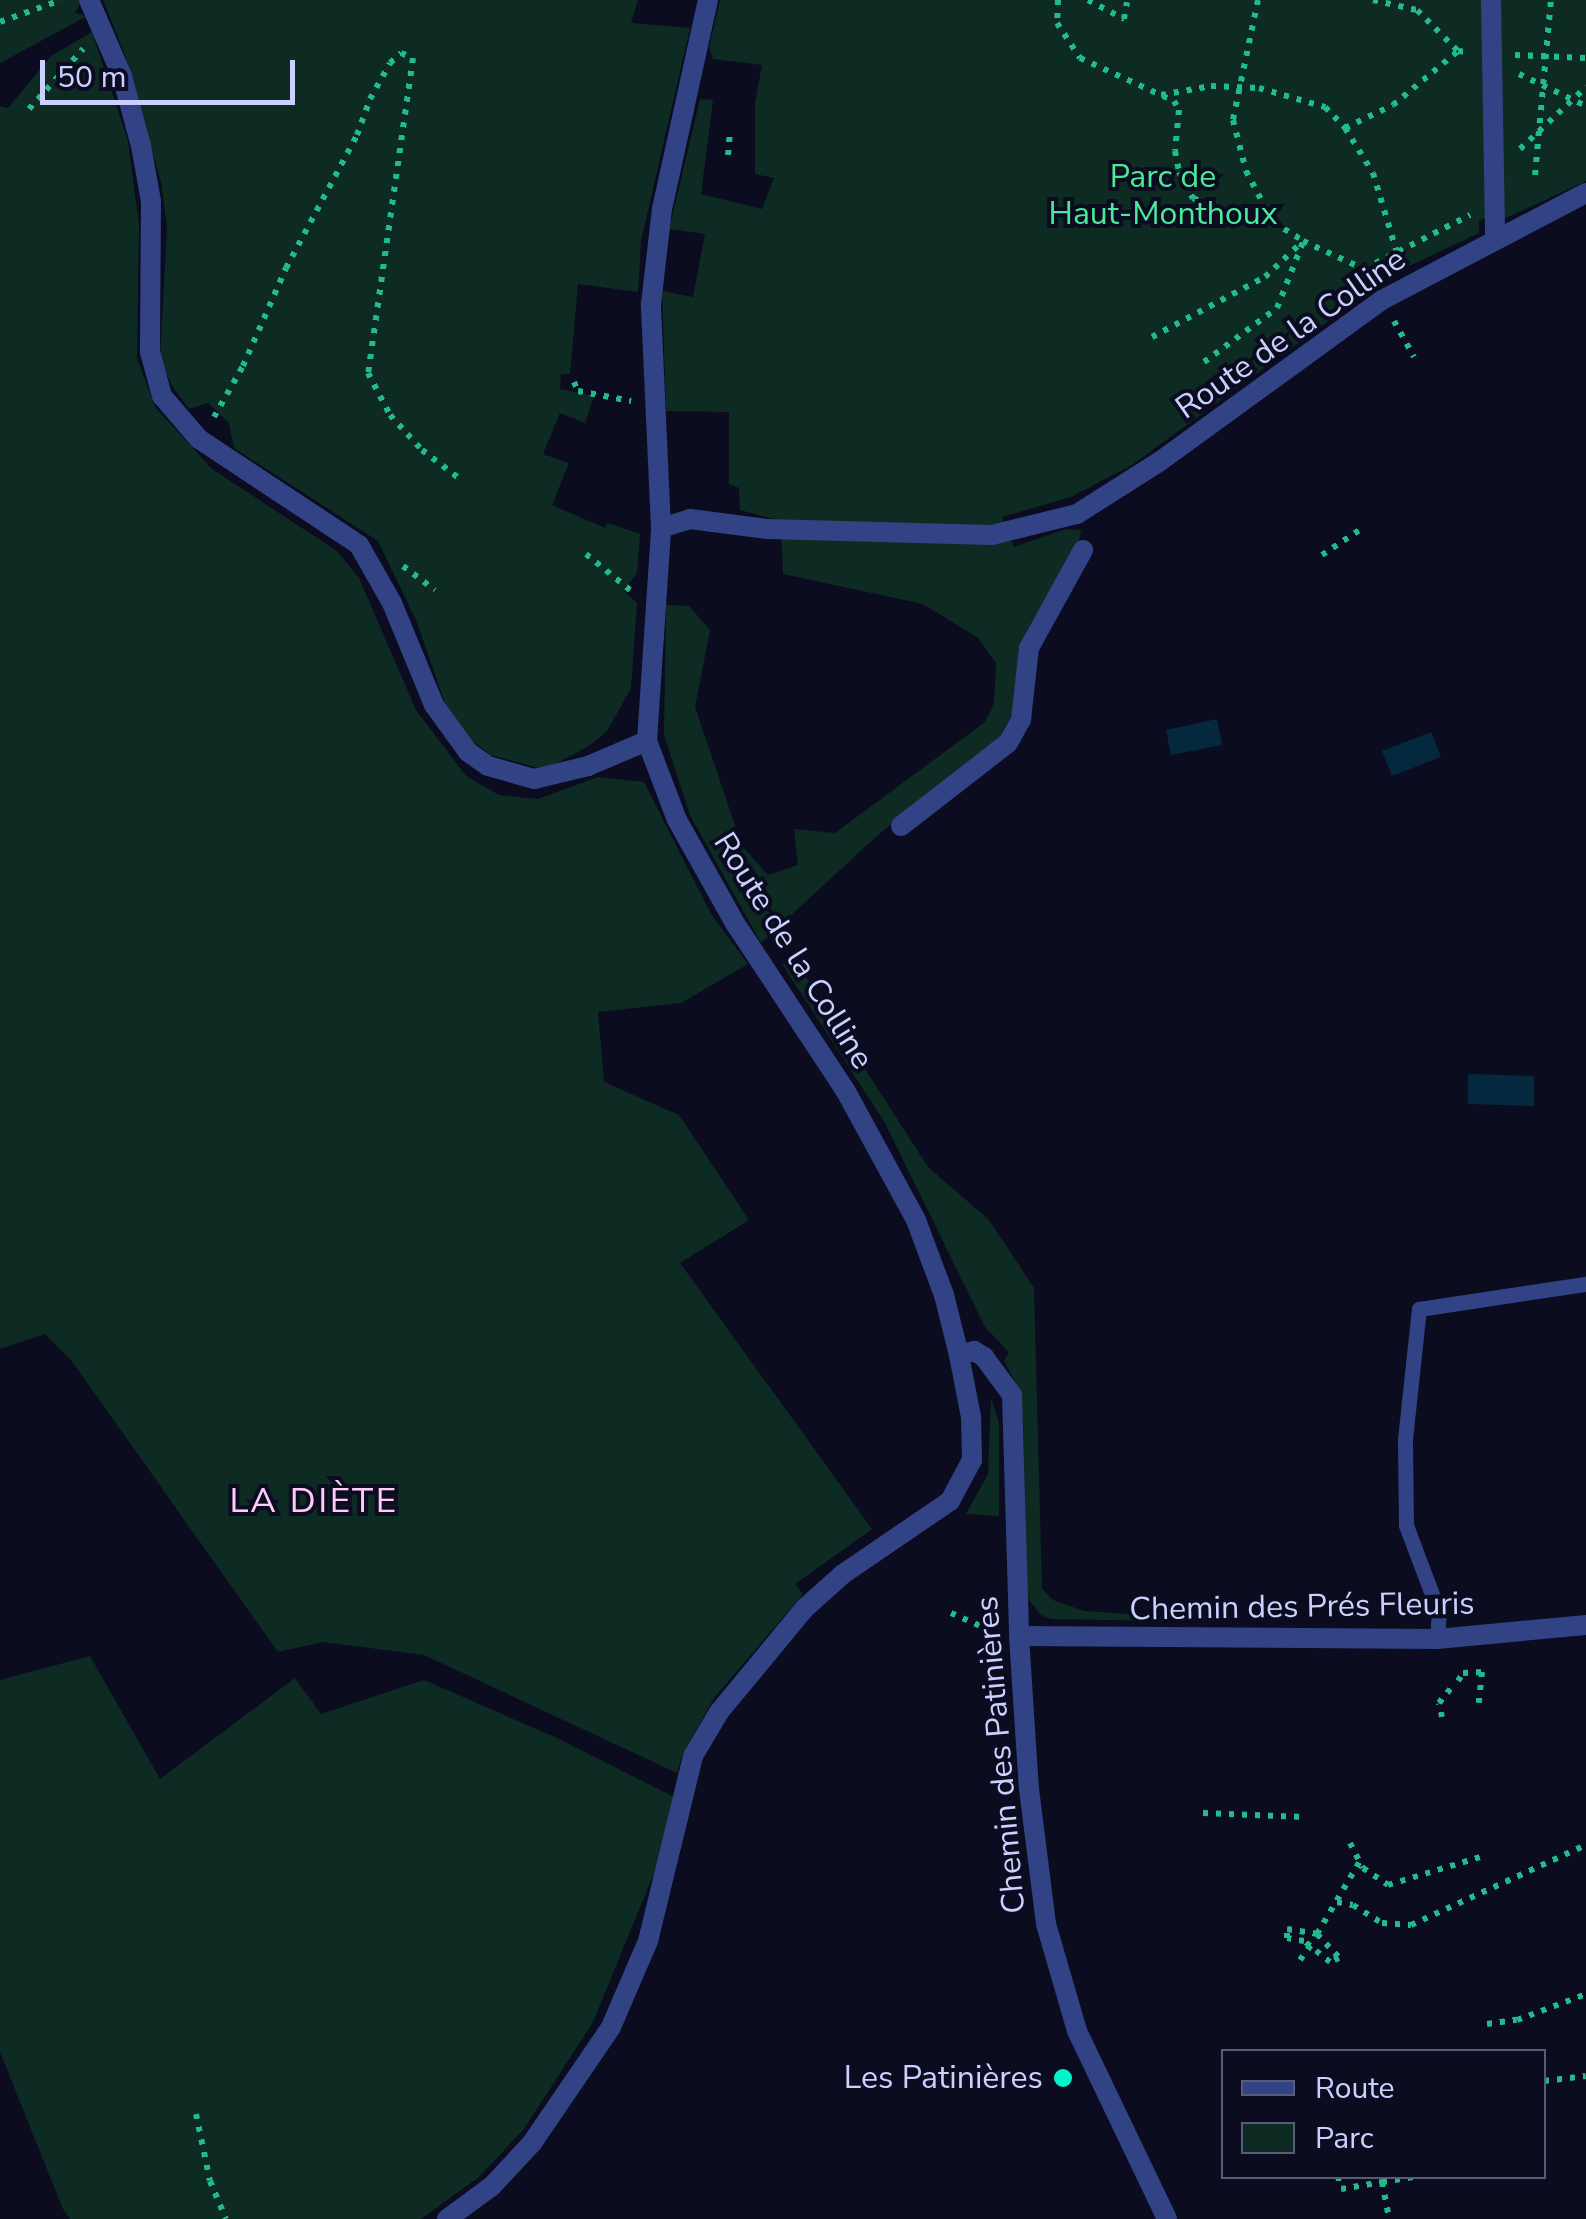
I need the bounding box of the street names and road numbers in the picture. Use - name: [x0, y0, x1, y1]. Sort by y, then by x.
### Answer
- street label: Route de la Colline: [1169, 240, 1413, 428]
- street label: Route de la Colline: [705, 826, 881, 1076]
- street label: Chemin des Prés Fleuris: [1129, 1585, 1475, 1629]
- street label: Chemin des Patinières: [968, 1595, 1034, 1915]

